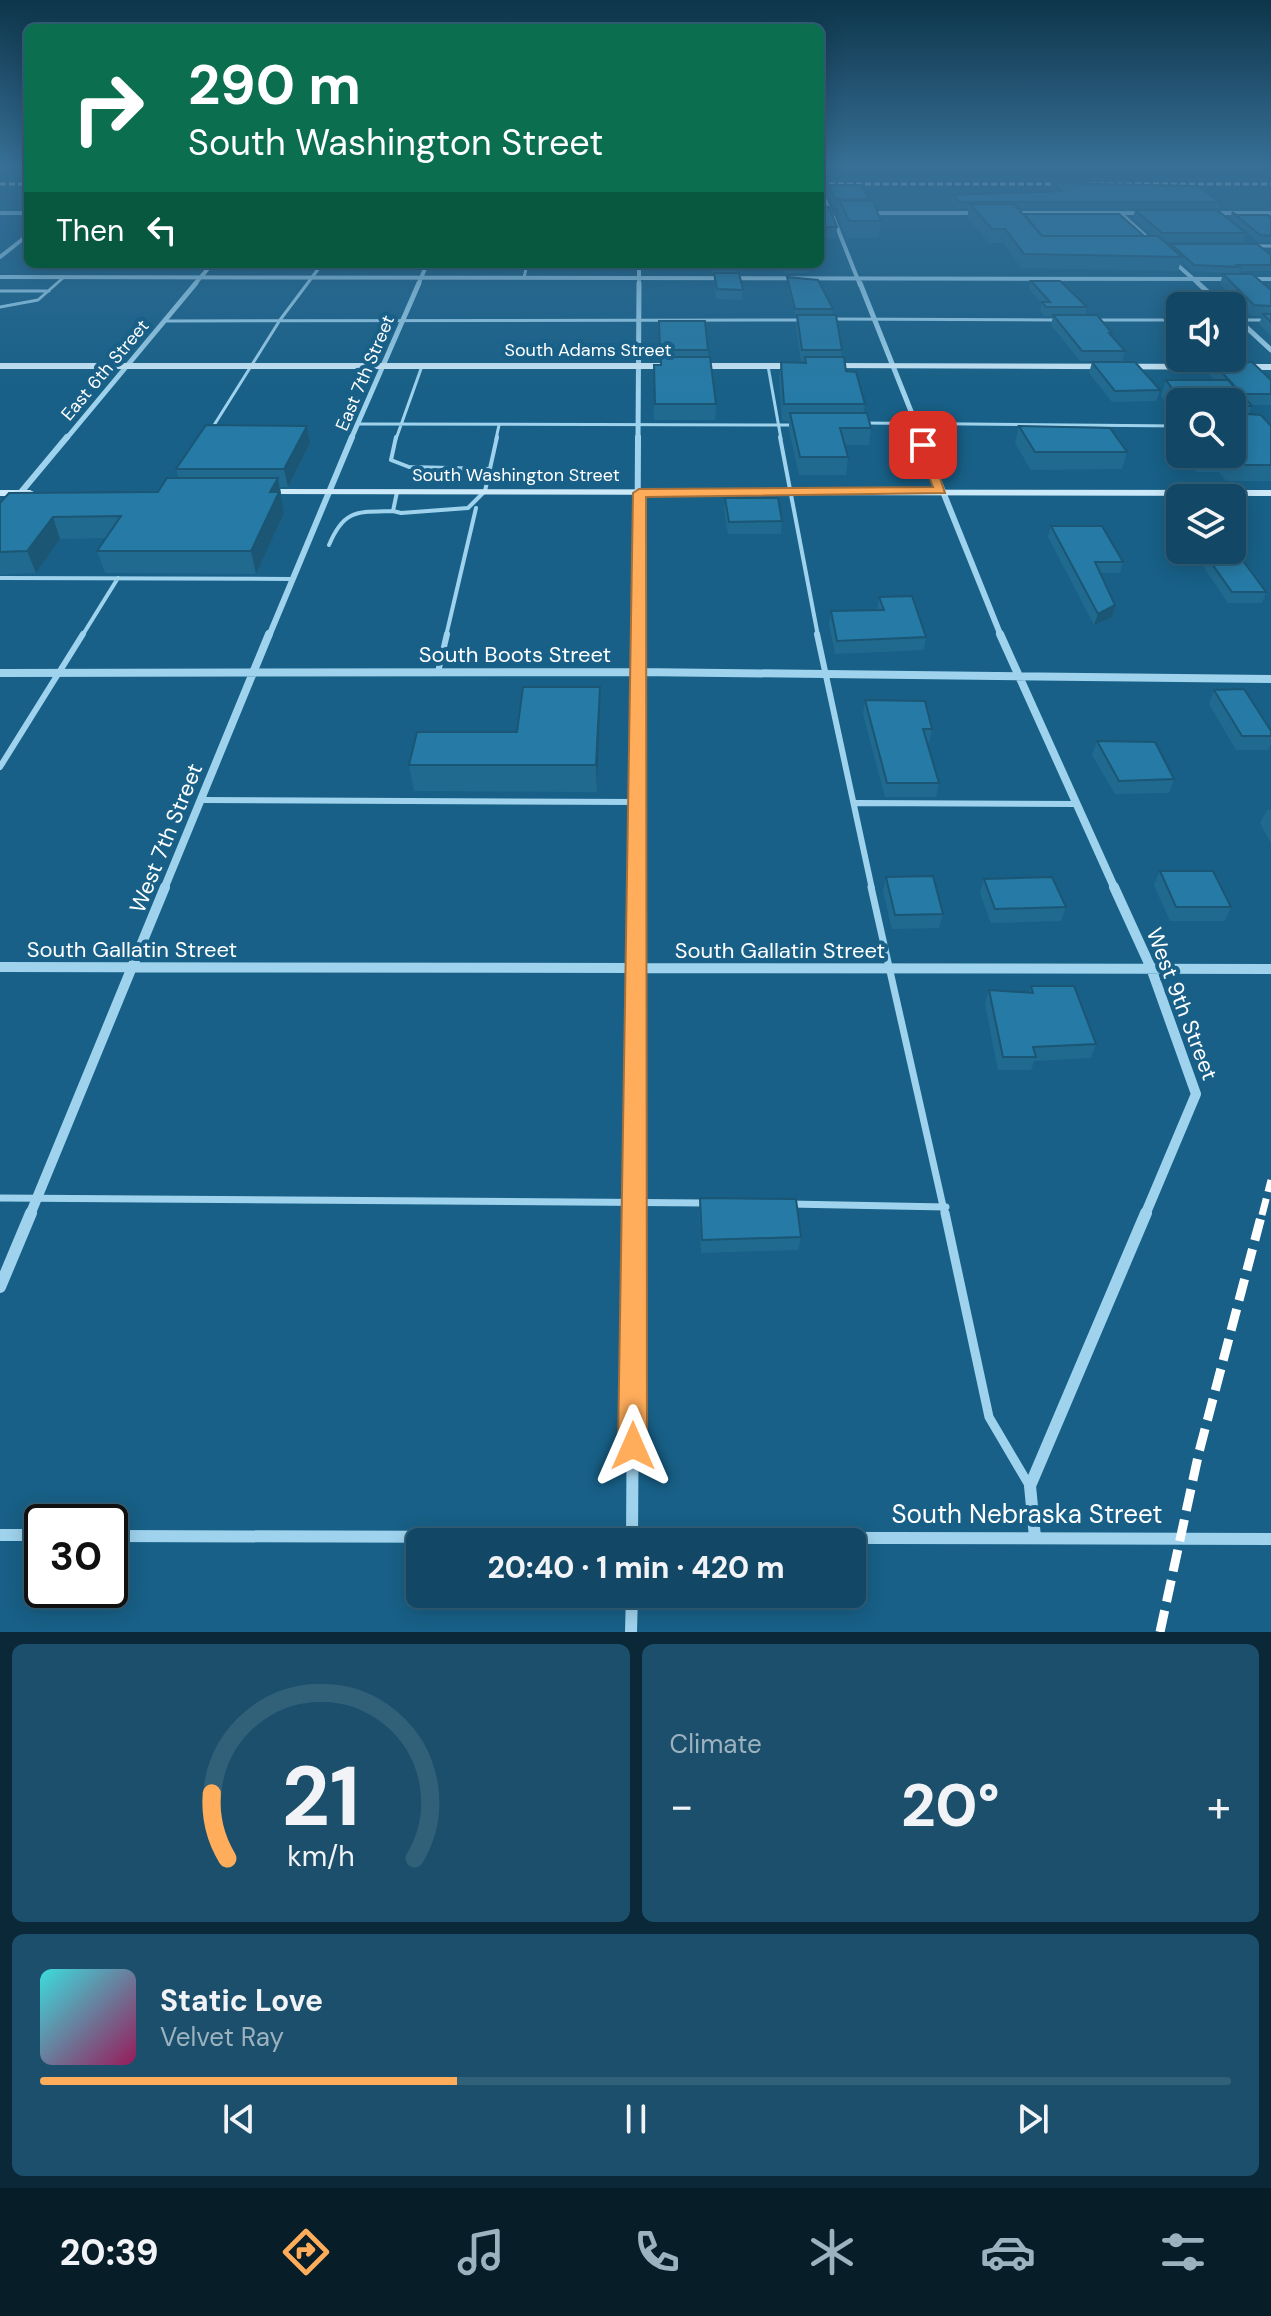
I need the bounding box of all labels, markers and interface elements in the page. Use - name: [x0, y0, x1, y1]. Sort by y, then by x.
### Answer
- text: 290 m: [188, 48, 361, 121]
- icon: right: [56, 56, 160, 160]
- text: South Washington Street: [188, 119, 603, 166]
- icon: left: [140, 208, 184, 252]
- text: Then: [56, 211, 124, 250]
- map controls: [1166, 292, 1246, 564]
- button: sound: [1166, 292, 1246, 372]
- street label: East 7th Street: [330, 312, 400, 434]
- street label: East 6th Street: [56, 314, 154, 426]
- street label: South Adams Street: [504, 338, 672, 362]
- button: search: [1166, 388, 1246, 468]
- pin: [889, 411, 957, 479]
- icon: arrive: [901, 423, 945, 467]
- street label: South Washington Street: [412, 463, 620, 487]
- button: layers: [1166, 484, 1246, 564]
- street label: South Boots Street: [419, 640, 611, 669]
- street label: West 7th Street: [123, 759, 209, 917]
- street label: West 9th Street: [1140, 924, 1224, 1084]
- street label: South Gallatin Street: [27, 935, 237, 964]
- street label: South Gallatin Street: [675, 936, 885, 965]
- position arrow: [591, 1404, 675, 1488]
- street label: South Nebraska Street: [891, 1497, 1163, 1531]
- speed limit sign: 30: [24, 1504, 128, 1608]
- text: 20:40 · 1 min · 420 m: [487, 1548, 785, 1587]
- text: Climate: [670, 1727, 762, 1761]
- text: 21: [282, 1742, 360, 1851]
- text: 20°: [901, 1766, 1000, 1845]
- text: −: [670, 1777, 694, 1835]
- text: +: [1207, 1777, 1231, 1835]
- text: km/h: [287, 1838, 355, 1875]
- text: Static Love: [160, 1981, 323, 2020]
- text: Velvet Ray: [160, 2020, 284, 2054]
- icon: previous: [217, 2097, 261, 2141]
- icon: pause: [614, 2097, 658, 2141]
- icon: next: [1011, 2097, 1055, 2141]
- icon: directions: [278, 2224, 334, 2280]
- icon: music: [453, 2224, 509, 2280]
- icon: phone: [629, 2224, 685, 2280]
- icon: climate: [804, 2224, 860, 2280]
- icon: car: [980, 2224, 1036, 2280]
- icon: filters: [1155, 2224, 1211, 2280]
- text: 20:39: [60, 2229, 159, 2276]

